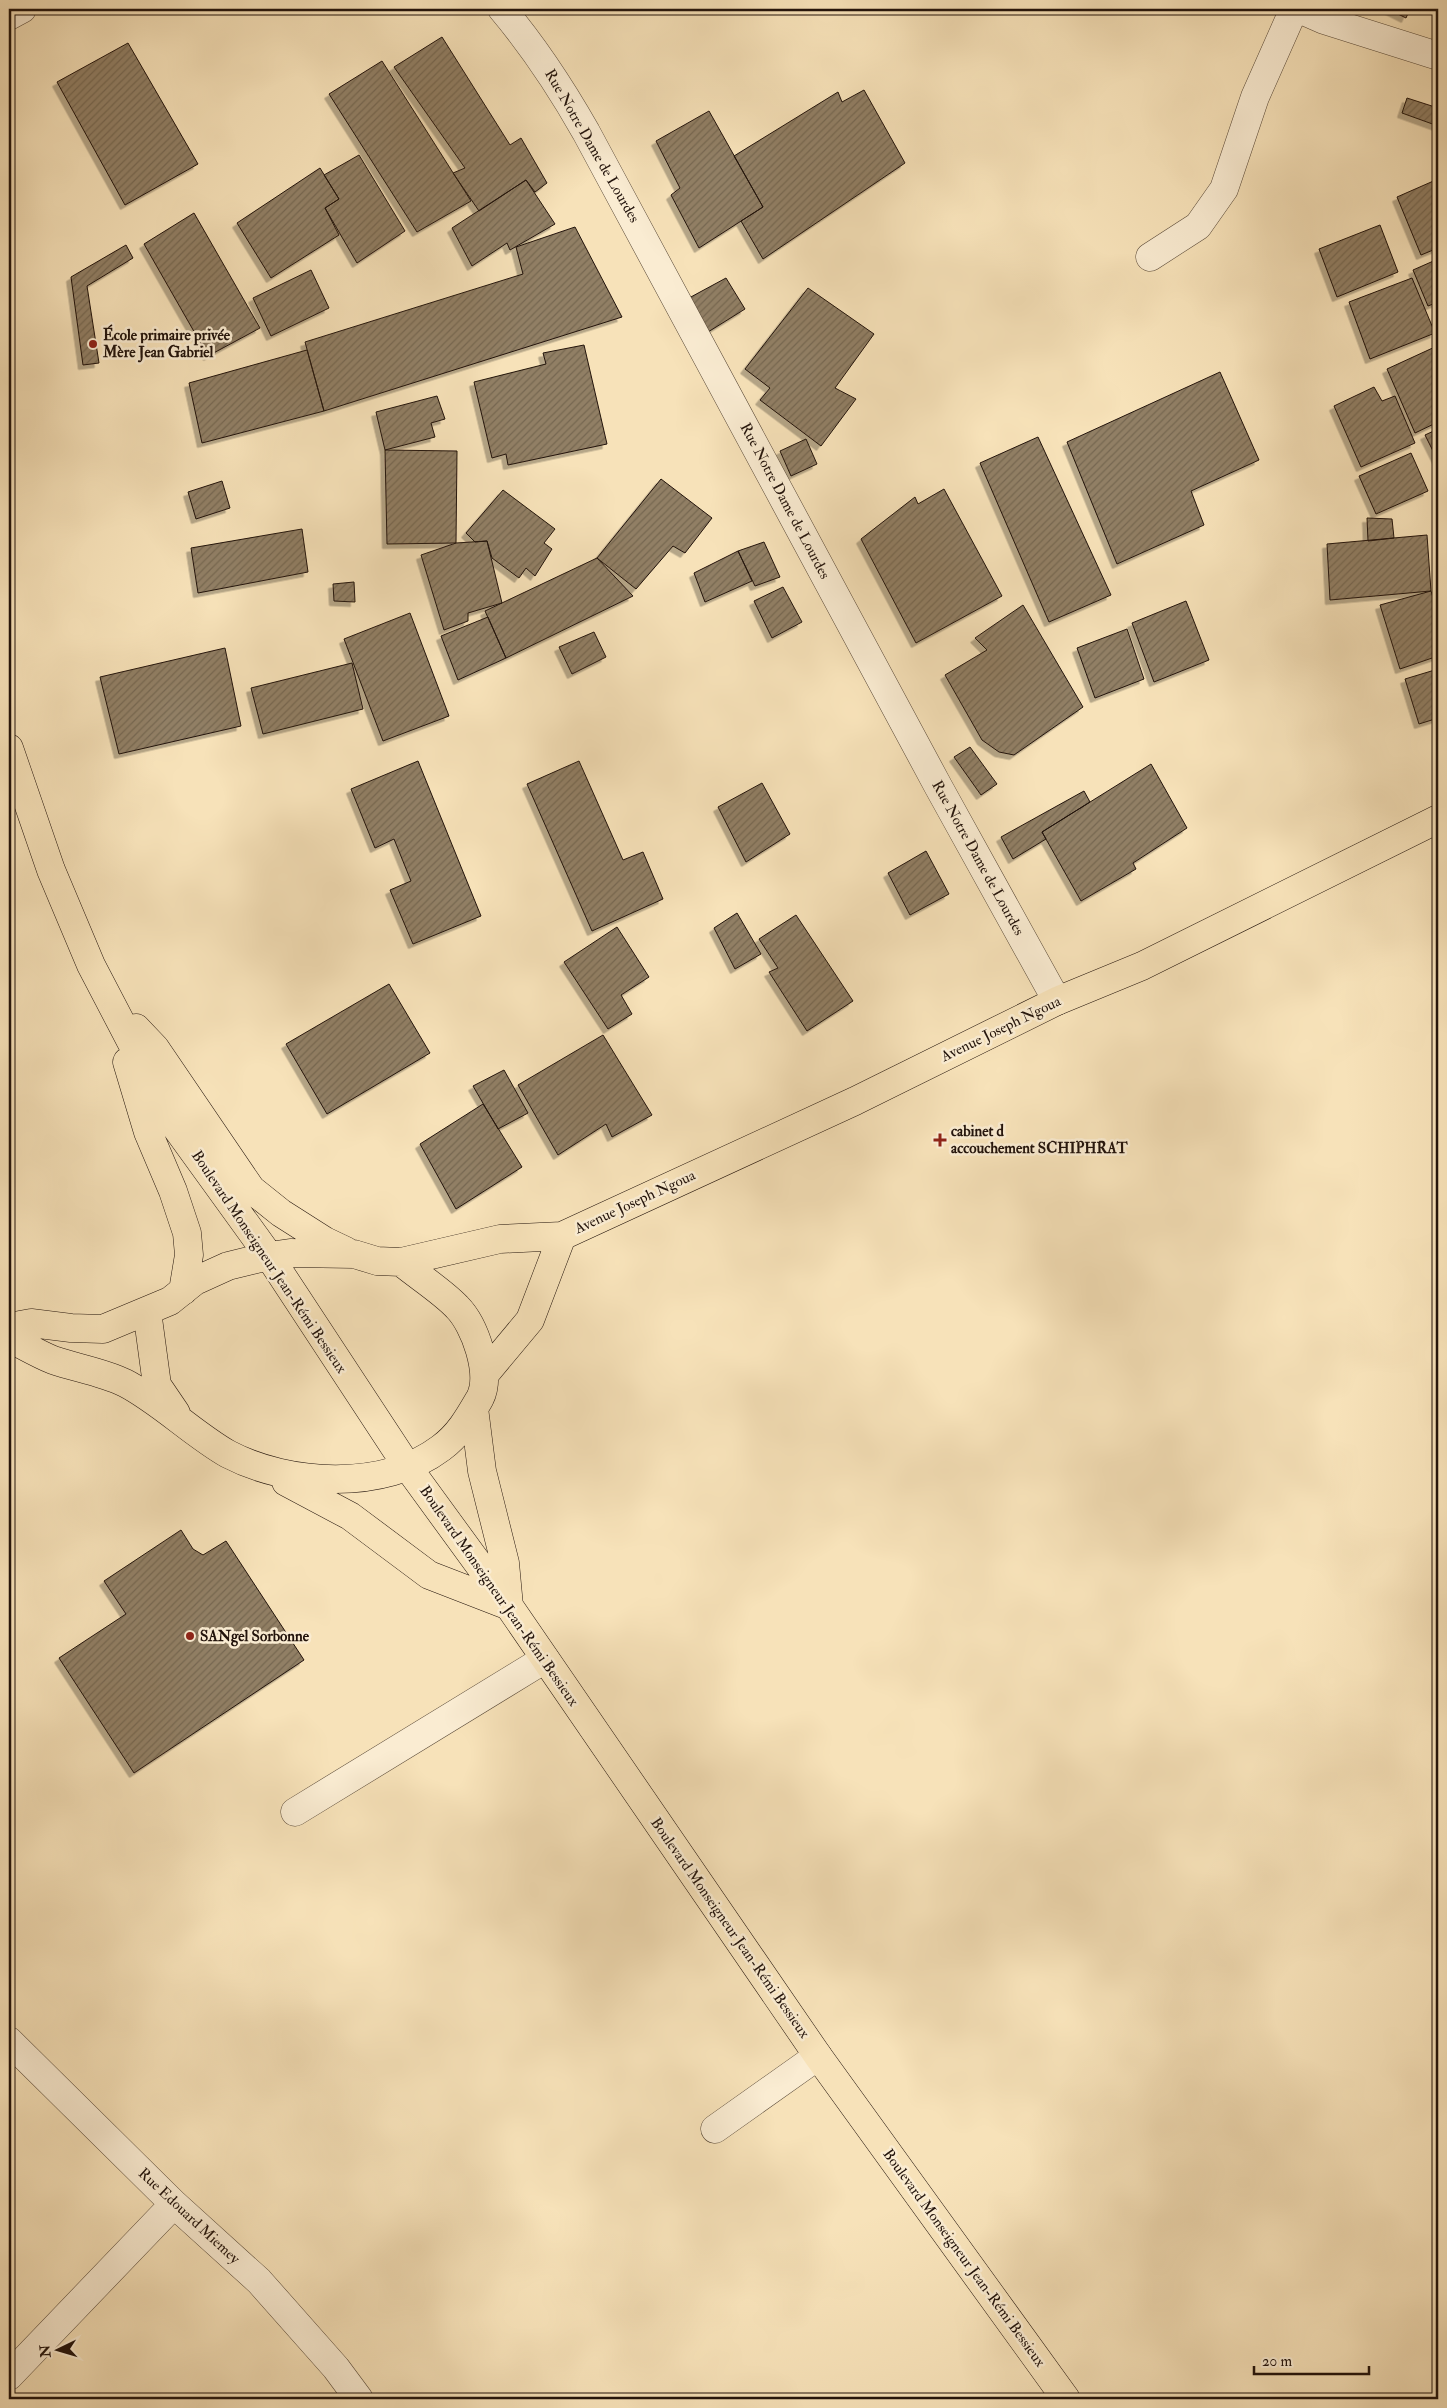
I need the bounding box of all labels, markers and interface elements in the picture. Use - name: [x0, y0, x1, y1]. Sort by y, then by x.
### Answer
- street label: Rue Notre Dame de Lourdes: [540, 66, 644, 226]
- place label: École primaire privée Mère Jean Gabriel: [102, 324, 231, 363]
- marker: École primaire privée Mère Jean Gabriel: [87, 338, 99, 350]
- street label: Rue Notre Dame de Lourdes: [736, 420, 834, 582]
- street label: Rue Notre Dame de Lourdes: [927, 777, 1029, 939]
- street label: Avenue Joseph Ngoua: [937, 991, 1065, 1068]
- place label: cabinet d accouchement SCHIPHRAT: [951, 1122, 1128, 1158]
- marker: cabinet d accouchement SCHIPHRAT: [933, 1133, 947, 1147]
- street label: Boulevard Monseigneur Jean-Rémi Bessieux: [186, 1147, 351, 1378]
- street label: Avenue Joseph Ngoua: [571, 1165, 700, 1240]
- street label: Boulevard Monseigneur Jean-Rémi Bessieux: [414, 1482, 583, 1711]
- place label: SANgel Sorbonne: [200, 1627, 310, 1647]
- marker: SANgel Sorbonne: [184, 1630, 196, 1642]
- street label: Boulevard Monseigneur Jean-Rémi Bessieux: [645, 1814, 814, 2043]
- street label: Boulevard Monseigneur Jean-Rémi Bessieux: [878, 2145, 1050, 2372]
- street label: Rue Edouard Miemey: [134, 2164, 244, 2268]
- north arrow: [32, 2326, 82, 2376]
- scale bar: [1254, 2343, 1370, 2375]
- text: N: [36, 2344, 55, 2359]
- text: 20 m: [1262, 2352, 1292, 2371]

